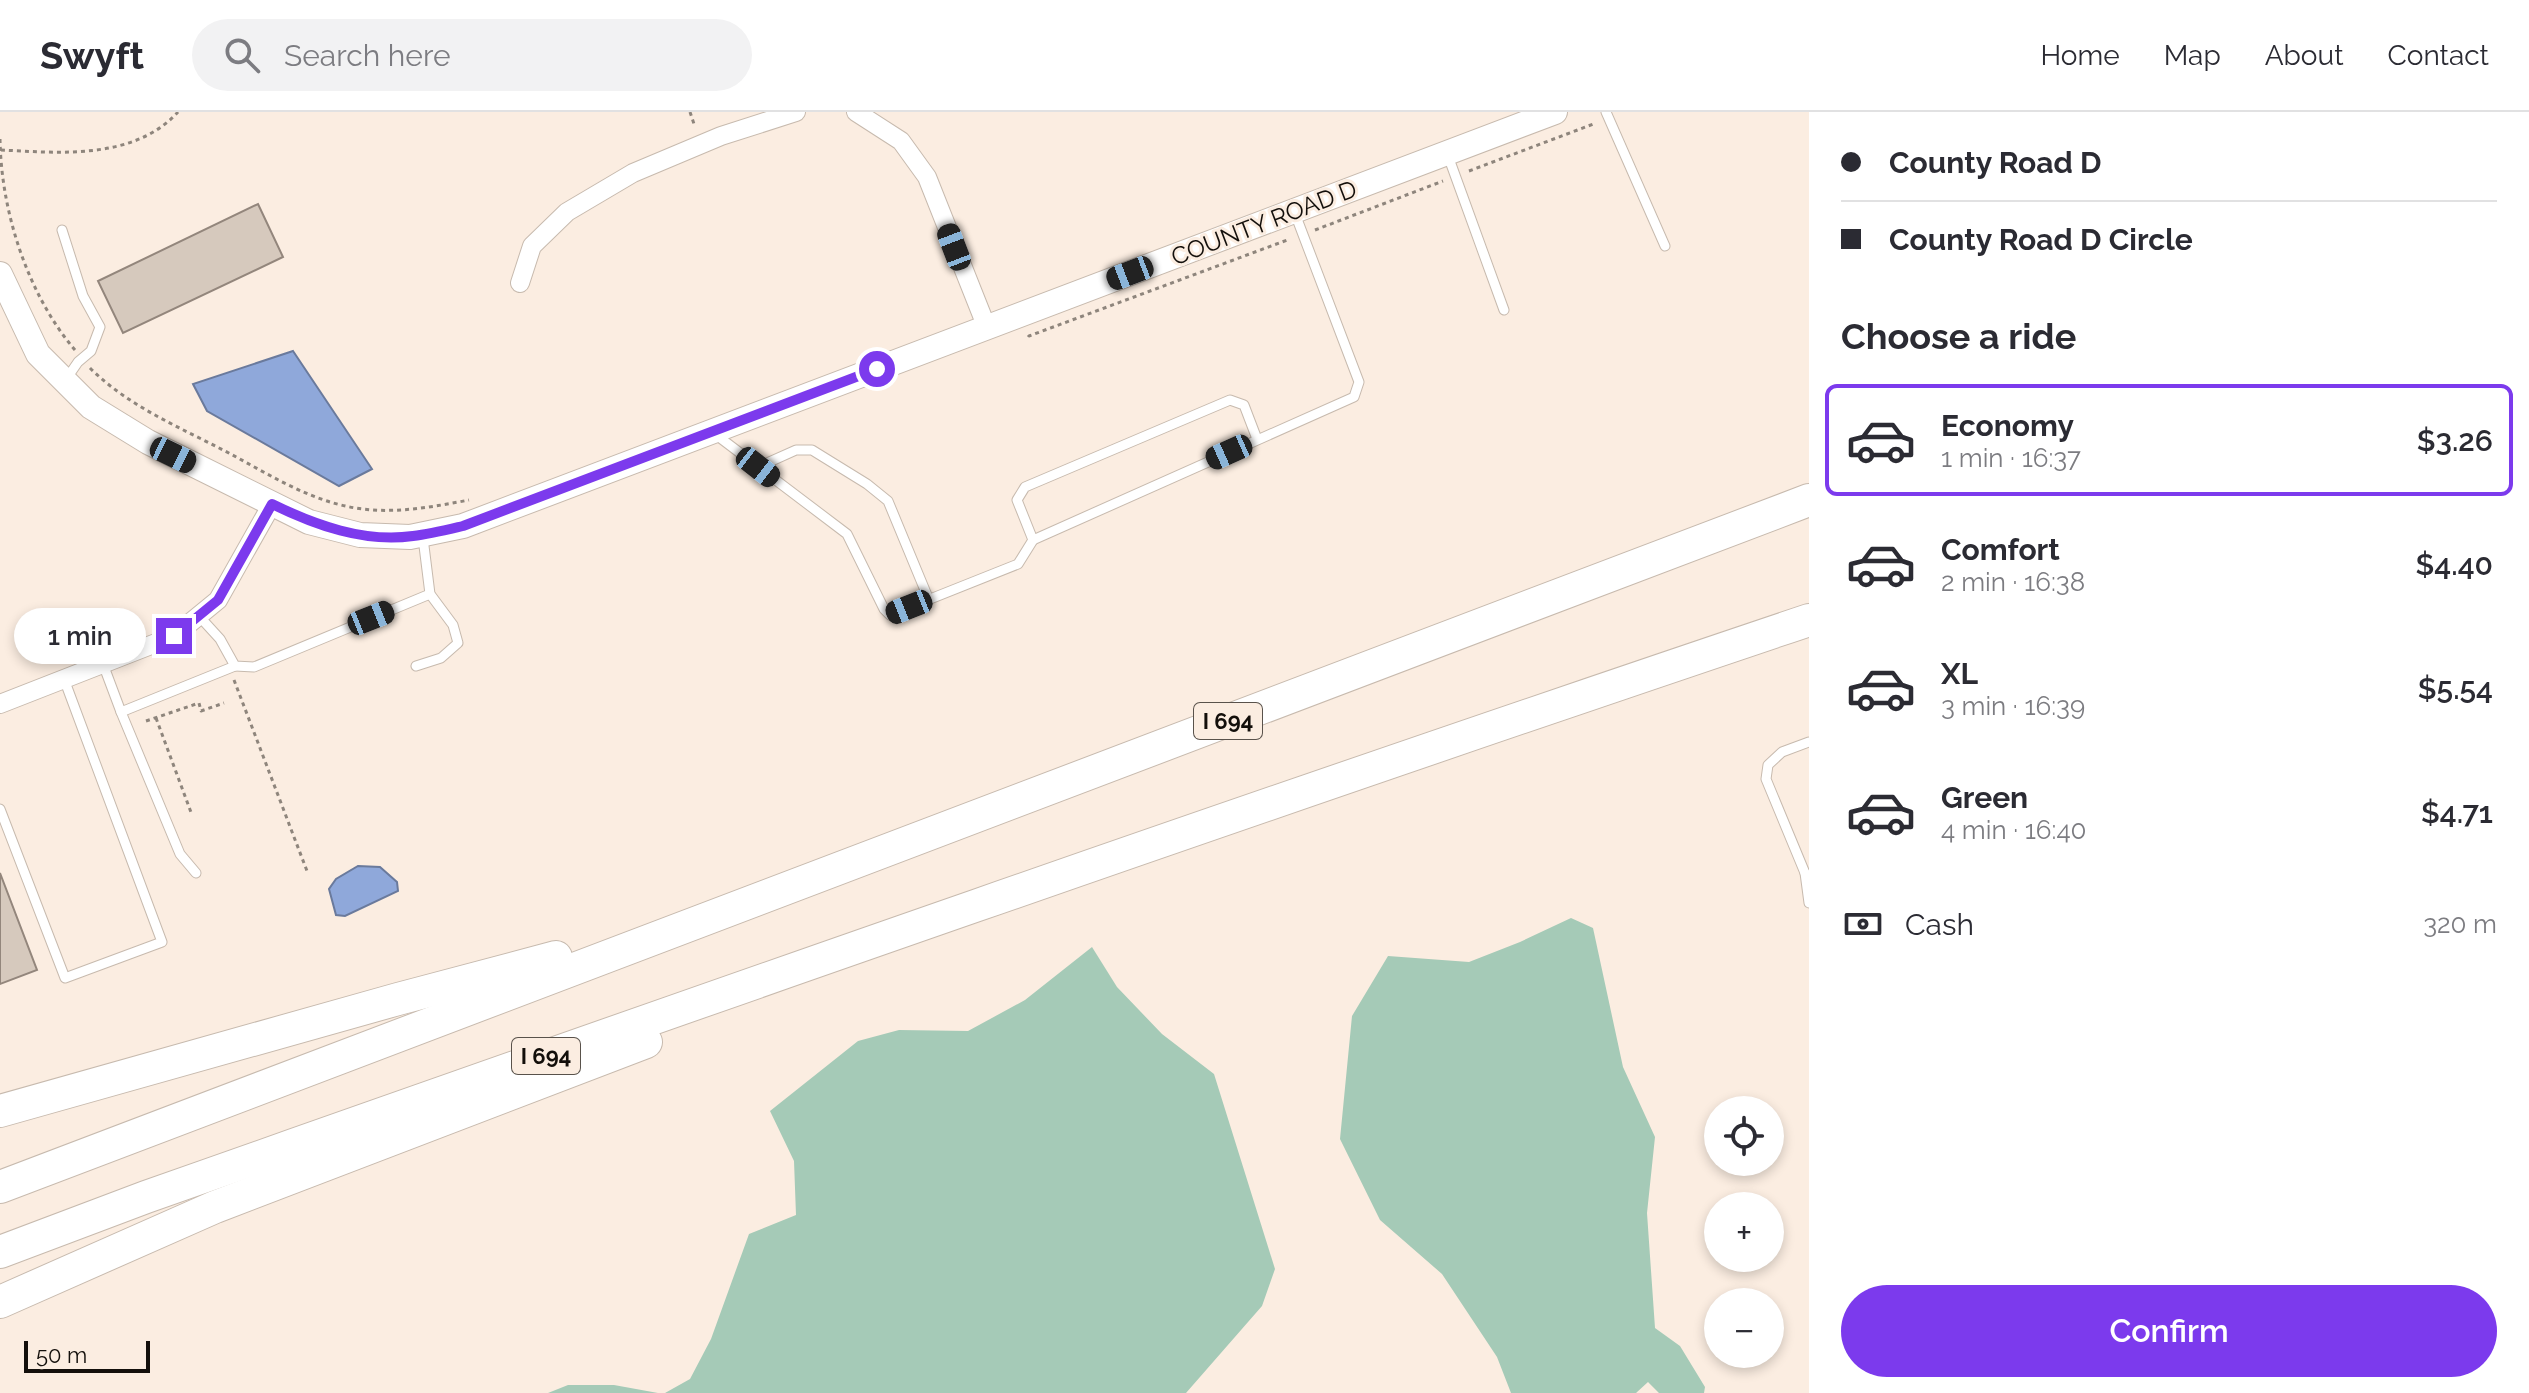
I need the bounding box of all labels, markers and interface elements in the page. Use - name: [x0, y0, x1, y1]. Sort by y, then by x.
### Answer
- search box: [192, 19, 752, 91]
- text: Swyft: [40, 33, 144, 78]
- icon: search: [220, 33, 264, 77]
- text: Search here: [284, 38, 451, 73]
- text: Home: [2040, 39, 2120, 72]
- text: Map: [2164, 39, 2221, 72]
- text: About: [2265, 39, 2344, 72]
- text: Contact: [2388, 39, 2489, 72]
- text: County Road D: [1889, 145, 2102, 180]
- street label: COUNTY ROAD D: [1167, 174, 1361, 271]
- car: [934, 220, 974, 274]
- text: County Road D Circle: [1889, 222, 2193, 257]
- car: [1103, 253, 1157, 293]
- text: Choose a ride: [1841, 315, 2076, 357]
- route start: [859, 351, 895, 387]
- icon: car: [1845, 404, 1917, 476]
- text: Economy: [1941, 408, 2074, 443]
- text: $3.26: [2417, 423, 2493, 458]
- car: [1202, 431, 1256, 473]
- car: [146, 434, 200, 476]
- car: [732, 443, 784, 491]
- text: 1 min · 16:37: [1941, 443, 2081, 473]
- icon: car: [1845, 528, 1917, 600]
- text: Comfort: [1941, 532, 2060, 567]
- text: $4.40: [2416, 547, 2493, 582]
- text: 2 min · 16:38: [1941, 567, 2085, 597]
- car: [882, 587, 936, 627]
- car: [344, 598, 398, 638]
- callout: 1 min: [14, 608, 146, 664]
- route end: [156, 618, 192, 654]
- text: 1 min: [48, 621, 112, 651]
- icon: car: [1845, 652, 1917, 724]
- text: XL: [1941, 656, 1978, 691]
- text: $5.54: [2418, 671, 2493, 706]
- text: 3 min · 16:39: [1941, 691, 2085, 721]
- road number: I 694: [1194, 703, 1262, 739]
- icon: car: [1845, 776, 1917, 848]
- text: Green: [1941, 780, 2028, 815]
- text: $4.71: [2421, 795, 2493, 830]
- text: 4 min · 16:40: [1941, 815, 2087, 845]
- icon: cash: [1841, 902, 1885, 946]
- text: Cash: [1905, 907, 1974, 942]
- text: 320 m: [2423, 909, 2497, 939]
- road number: I 694: [512, 1038, 580, 1074]
- map controls: [1704, 1096, 1784, 1368]
- button: locate: [1704, 1096, 1784, 1176]
- button: +: [1704, 1192, 1784, 1272]
- button: Confirm: [1841, 1285, 2497, 1377]
- button: −: [1704, 1288, 1784, 1368]
- scale bar: [24, 1337, 150, 1373]
- text: 50 m: [36, 1342, 87, 1368]

